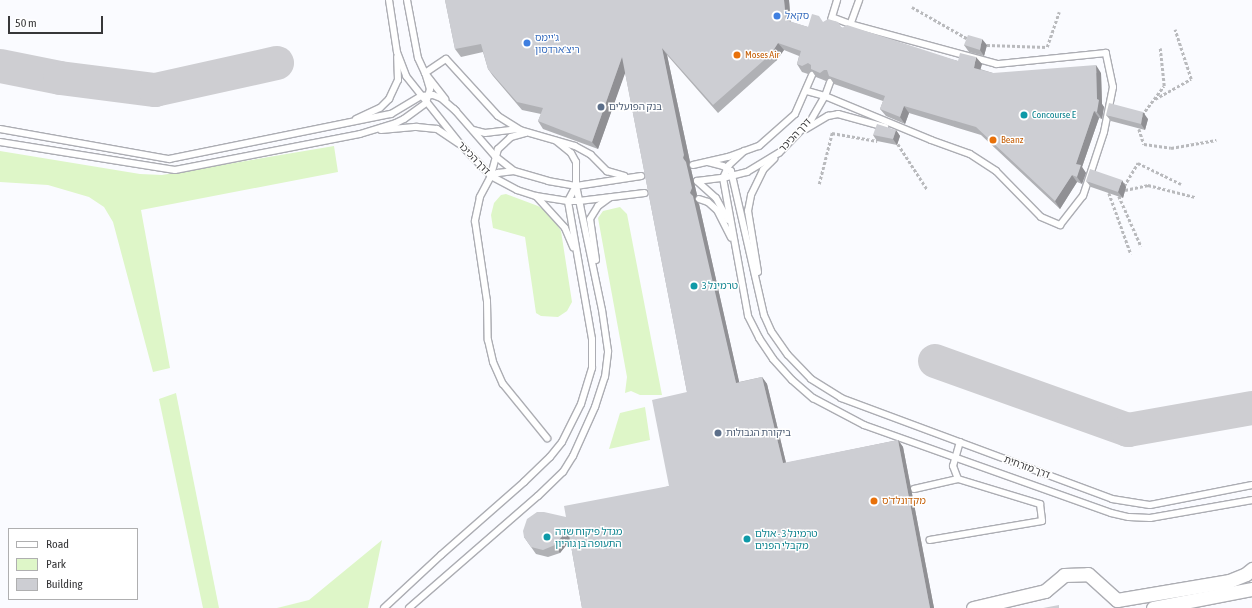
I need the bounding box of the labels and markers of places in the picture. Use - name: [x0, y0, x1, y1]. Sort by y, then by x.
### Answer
- place label: סקאל: [785, 10, 809, 22]
- marker: סקאל: [772, 11, 782, 21]
- place label: ג'יימס ריצ'ארדסון: [535, 31, 580, 54]
- marker: ג'יימס ריצ'ארדסון: [522, 38, 532, 48]
- place label: Moses Air: [745, 49, 780, 61]
- marker: Moses Air: [732, 50, 742, 60]
- place label: בנק הפועלים: [609, 101, 662, 113]
- marker: בנק הפועלים: [596, 102, 606, 112]
- place label: Concourse E: [1032, 109, 1076, 121]
- marker: Concourse E: [1019, 110, 1029, 120]
- place label: Beanz: [1001, 134, 1023, 146]
- marker: Beanz: [988, 135, 998, 145]
- place label: טרמינל 3: [702, 280, 738, 292]
- marker: טרמינל 3: [689, 281, 699, 291]
- place label: ביקורת הגבולות: [726, 427, 791, 439]
- marker: ביקורת הגבולות: [713, 428, 723, 438]
- place label: מקדונלד'ס: [882, 495, 926, 507]
- marker: מקדונלד'ס: [869, 496, 879, 506]
- place label: מגדל פיקוח שדה התעופה בן גוריון: [555, 525, 622, 548]
- place label: טרמינל 3 - אולם מקבלי הפנים: [755, 527, 818, 550]
- marker: מגדל פיקוח שדה התעופה בן גוריון: [542, 532, 552, 542]
- marker: טרמינל 3 - אולם מקבלי הפנים: [742, 534, 752, 544]

